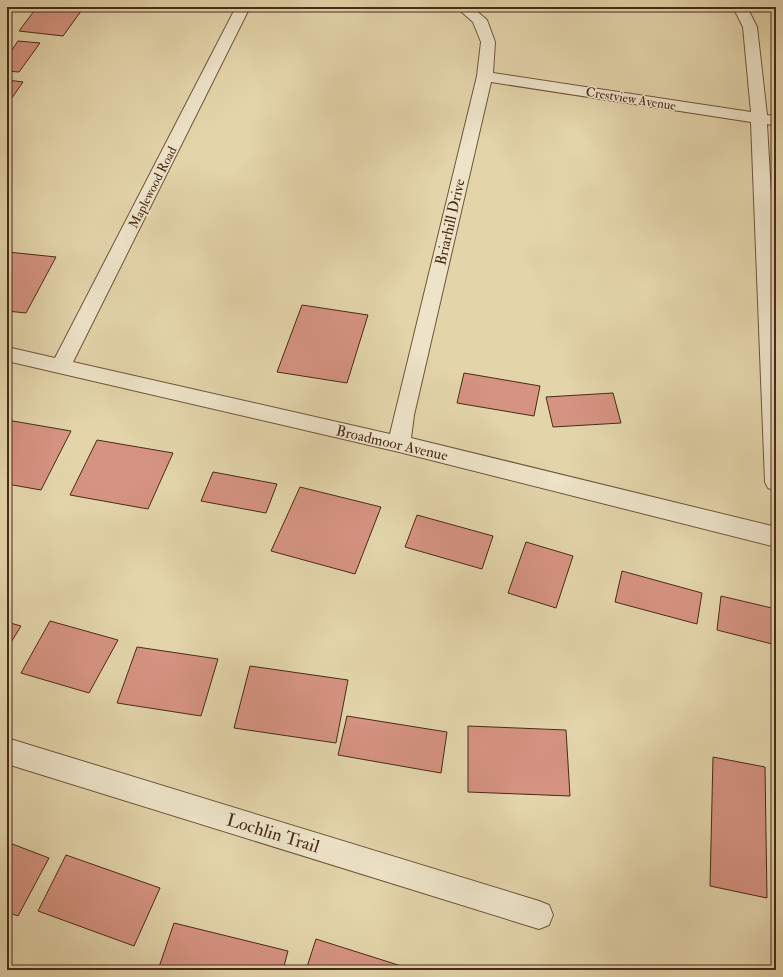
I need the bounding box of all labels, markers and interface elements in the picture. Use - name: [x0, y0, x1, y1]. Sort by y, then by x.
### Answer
- street label: Crestview Avenue: [585, 84, 678, 114]
- street label: Maplewood Road: [125, 143, 182, 232]
- street label: Briarhill Drive: [431, 177, 470, 267]
- street label: Broadmoor Avenue: [334, 421, 450, 466]
- street label: Lochlin Trail: [224, 808, 322, 859]

